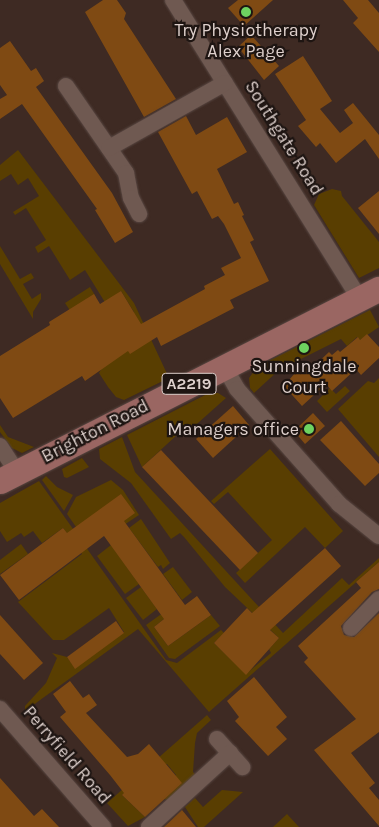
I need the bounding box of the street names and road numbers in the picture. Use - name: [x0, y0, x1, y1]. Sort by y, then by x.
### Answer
- street label: Southgate Road: [240, 77, 328, 199]
- road number: A2219: [162, 370, 216, 398]
- street label: Brighton Road: [38, 395, 152, 467]
- street label: Perryfield Road: [19, 702, 115, 808]

